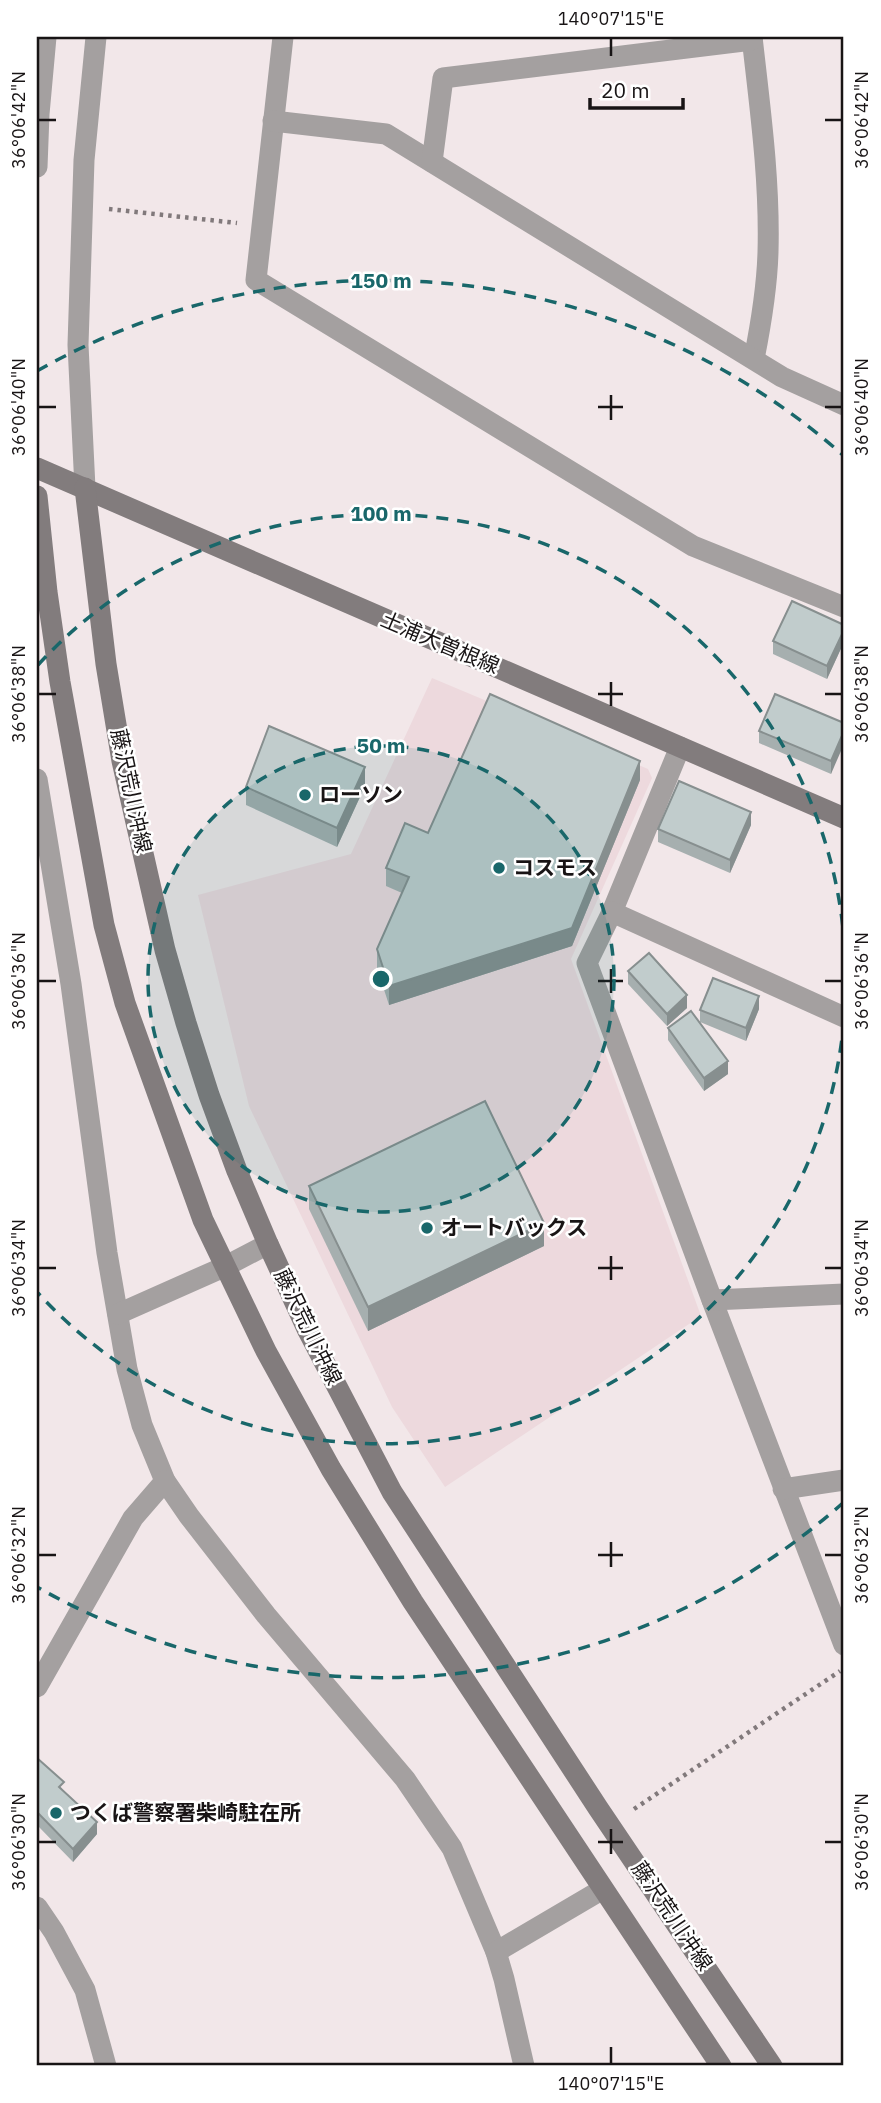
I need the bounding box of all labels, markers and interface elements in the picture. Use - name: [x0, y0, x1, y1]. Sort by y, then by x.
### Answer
- text: 140°07'15"E: [558, 7, 664, 30]
- scale bar: [590, 66, 683, 110]
- text: 36°06'42"N: [7, 71, 30, 169]
- text: 36°06'42"N: [850, 71, 873, 169]
- text: 20 m: [601, 76, 650, 104]
- text: 150 m: [350, 266, 412, 294]
- text: 36°06'40"N: [7, 358, 30, 456]
- text: 36°06'40"N: [850, 358, 873, 456]
- text: 100 m: [350, 499, 412, 527]
- street label: 土浦大曽根線: [377, 605, 504, 680]
- text: 36°06'38"N: [7, 645, 30, 743]
- text: 36°06'38"N: [850, 645, 873, 743]
- street label: 藤沢荒川沖線: [105, 726, 159, 855]
- text: 50 m: [357, 731, 405, 759]
- place label: ローソン: [319, 780, 403, 808]
- marker: ローソン: [297, 787, 313, 803]
- place label: コスモス: [513, 853, 597, 881]
- marker: コスモス: [491, 860, 507, 876]
- text: 36°06'36"N: [7, 932, 30, 1030]
- text: 36°06'36"N: [850, 932, 873, 1030]
- centre of rings: [369, 967, 393, 991]
- place label: オートバックス: [441, 1213, 587, 1241]
- text: 36°06'34"N: [7, 1219, 30, 1317]
- text: 36°06'34"N: [850, 1219, 873, 1317]
- marker: オートバックス: [419, 1220, 435, 1236]
- street label: 藤沢荒川沖線: [269, 1264, 349, 1389]
- text: 36°06'32"N: [7, 1506, 30, 1604]
- text: 36°06'32"N: [850, 1506, 873, 1604]
- text: 36°06'30"N: [7, 1793, 30, 1891]
- text: 36°06'30"N: [850, 1793, 873, 1891]
- place label: つくば警察署柴崎駐在所: [70, 1798, 301, 1826]
- marker: つくば警察署柴崎駐在所: [48, 1805, 64, 1821]
- street label: 藤沢荒川沖線: [626, 1855, 720, 1975]
- text: 140°07'15"E: [558, 2072, 664, 2095]

